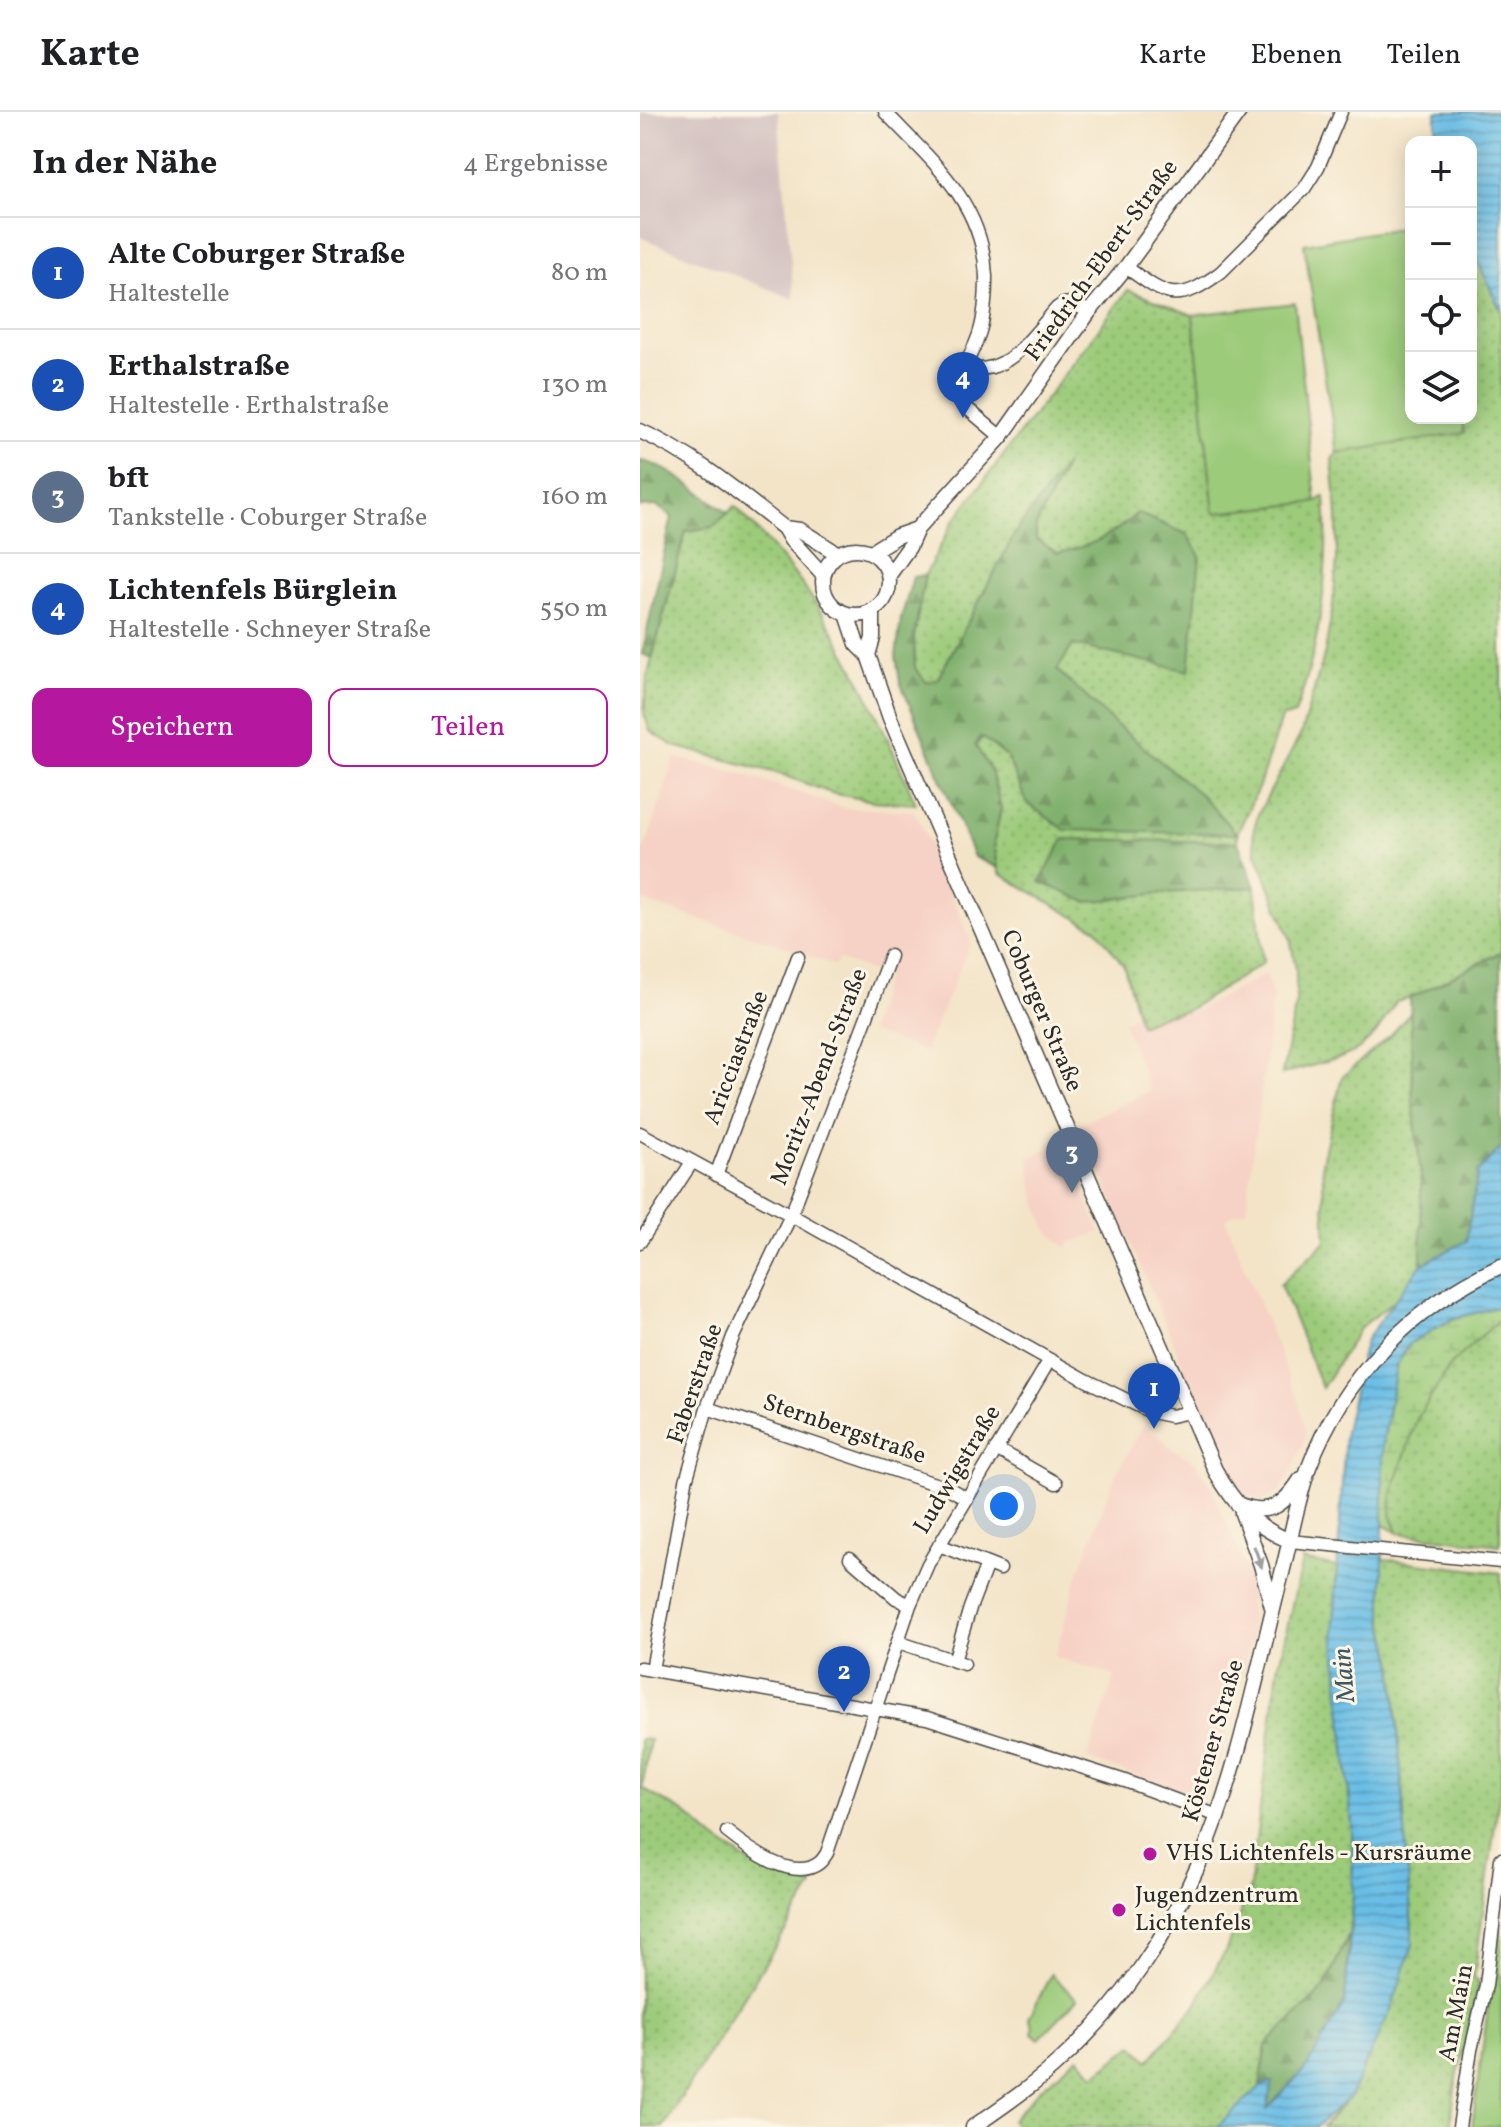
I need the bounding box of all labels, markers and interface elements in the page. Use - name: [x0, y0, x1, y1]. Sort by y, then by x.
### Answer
- text: Karte: [40, 29, 140, 82]
- text: Karte: [1139, 36, 1206, 75]
- text: Ebenen: [1250, 36, 1343, 75]
- text: Teilen: [1387, 36, 1461, 75]
- map controls: [1405, 136, 1477, 424]
- button: +: [1405, 136, 1477, 208]
- text: In der Nähe: [32, 141, 217, 188]
- text: 4 Ergebnisse: [463, 146, 608, 182]
- street label: Friedrich-Ebert-Straße: [1017, 153, 1187, 369]
- button: −: [1405, 208, 1477, 280]
- text: Alte Coburger Straße: [108, 234, 405, 276]
- text: 1: [53, 255, 63, 291]
- text: 80 m: [551, 255, 608, 291]
- text: Haltestelle: [108, 276, 230, 312]
- button: locate: [1405, 280, 1477, 352]
- text: Erthalstraße: [108, 346, 290, 388]
- pin: 4: [937, 352, 989, 418]
- button: layers: [1405, 352, 1477, 424]
- text: 2: [51, 367, 65, 403]
- text: 130 m: [541, 367, 608, 403]
- text: Haltestelle · Erthalstraße: [108, 388, 389, 424]
- text: bft: [108, 458, 149, 500]
- text: 3: [51, 479, 65, 515]
- text: 160 m: [541, 479, 608, 515]
- text: Tankstelle · Coburger Straße: [108, 500, 427, 536]
- text: Lichtenfels Bürglein: [108, 570, 398, 612]
- text: 4: [50, 591, 66, 627]
- text: 550 m: [540, 591, 608, 627]
- text: Haltestelle · Schneyer Straße: [108, 612, 431, 648]
- button: Speichern: [32, 688, 312, 767]
- button: Teilen: [328, 688, 608, 767]
- street label: Coburger Straße: [992, 925, 1090, 1097]
- street label: Moritz-Abend-Straße: [763, 964, 877, 1190]
- street label: Aricciastraße: [696, 986, 778, 1130]
- pin: 3: [1046, 1127, 1098, 1193]
- street label: Faberstraße: [660, 1319, 732, 1449]
- pin: 1: [1128, 1363, 1180, 1429]
- street label: Sternbergstraße: [758, 1386, 930, 1474]
- street label: Ludwigstraße: [906, 1399, 1010, 1541]
- your location: [984, 1486, 1024, 1526]
- one-way arrow: [1252, 1545, 1265, 1569]
- pin: 2: [818, 1646, 870, 1712]
- water label: Main: [1325, 1646, 1365, 1705]
- street label: Köstener Straße: [1175, 1656, 1253, 1826]
- place label: VHS Lichtenfels - Kursräume: [1166, 1837, 1472, 1871]
- marker: VHS Lichtenfels - Kursräume: [1141, 1845, 1159, 1863]
- place label: Jugendzentrum Lichtenfels: [1135, 1879, 1299, 1941]
- marker: Jugendzentrum Lichtenfels: [1110, 1901, 1128, 1919]
- street label: Am Main: [1431, 1961, 1483, 2065]

